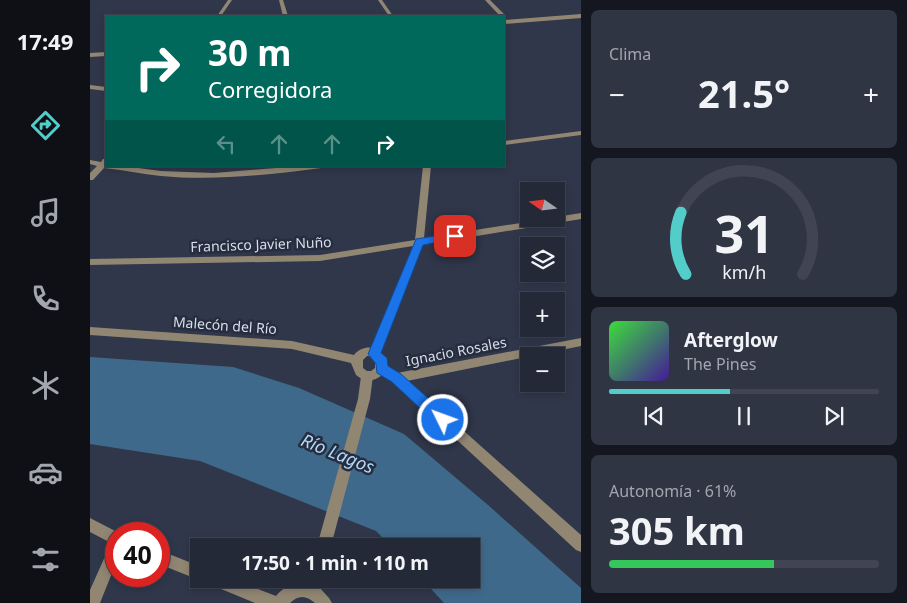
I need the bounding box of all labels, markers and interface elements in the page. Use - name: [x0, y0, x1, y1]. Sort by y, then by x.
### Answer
- text: 17:49: [17, 26, 73, 56]
- text: 30 m: [208, 29, 291, 76]
- icon: right: [125, 35, 190, 100]
- text: Clima: [609, 43, 651, 65]
- text: 21.5°: [698, 67, 790, 119]
- text: Corregidora: [208, 74, 332, 104]
- text: −: [609, 75, 625, 113]
- text: +: [863, 75, 879, 113]
- icon: directions: [28, 108, 63, 143]
- icon: left: [212, 130, 240, 158]
- icon: ahead: [265, 130, 293, 158]
- icon: ahead: [318, 130, 346, 158]
- icon: right: [371, 130, 399, 158]
- north arrow: [520, 182, 565, 228]
- map controls: [520, 182, 565, 392]
- icon: music: [28, 195, 63, 230]
- text: 31: [714, 197, 774, 268]
- pin: [434, 215, 476, 257]
- icon: arrive: [441, 222, 469, 250]
- street label: Francisco Javier Nuño: [190, 232, 332, 256]
- button: layers: [520, 237, 565, 282]
- text: km/h: [722, 260, 766, 284]
- icon: phone: [28, 281, 63, 316]
- button: +: [520, 292, 565, 337]
- street label: Malecón del Río: [172, 312, 278, 338]
- text: Afterglow: [684, 327, 778, 353]
- street label: Ignacio Rosales: [404, 332, 508, 370]
- button: −: [520, 347, 565, 392]
- text: The Pines: [684, 353, 756, 375]
- icon: climate: [28, 368, 63, 403]
- position arrow: [416, 393, 468, 445]
- icon: previous: [640, 402, 668, 430]
- icon: pause: [730, 402, 758, 430]
- icon: next: [820, 402, 848, 430]
- water label: Río Lagos: [298, 427, 378, 479]
- icon: car: [28, 455, 63, 490]
- text: Autonomía · 61%: [609, 480, 736, 502]
- text: 305 km: [609, 504, 745, 556]
- speed limit sign: 40: [105, 522, 170, 587]
- icon: filters: [28, 542, 63, 577]
- text: 17:50 · 1 min · 110 m: [241, 550, 429, 576]

